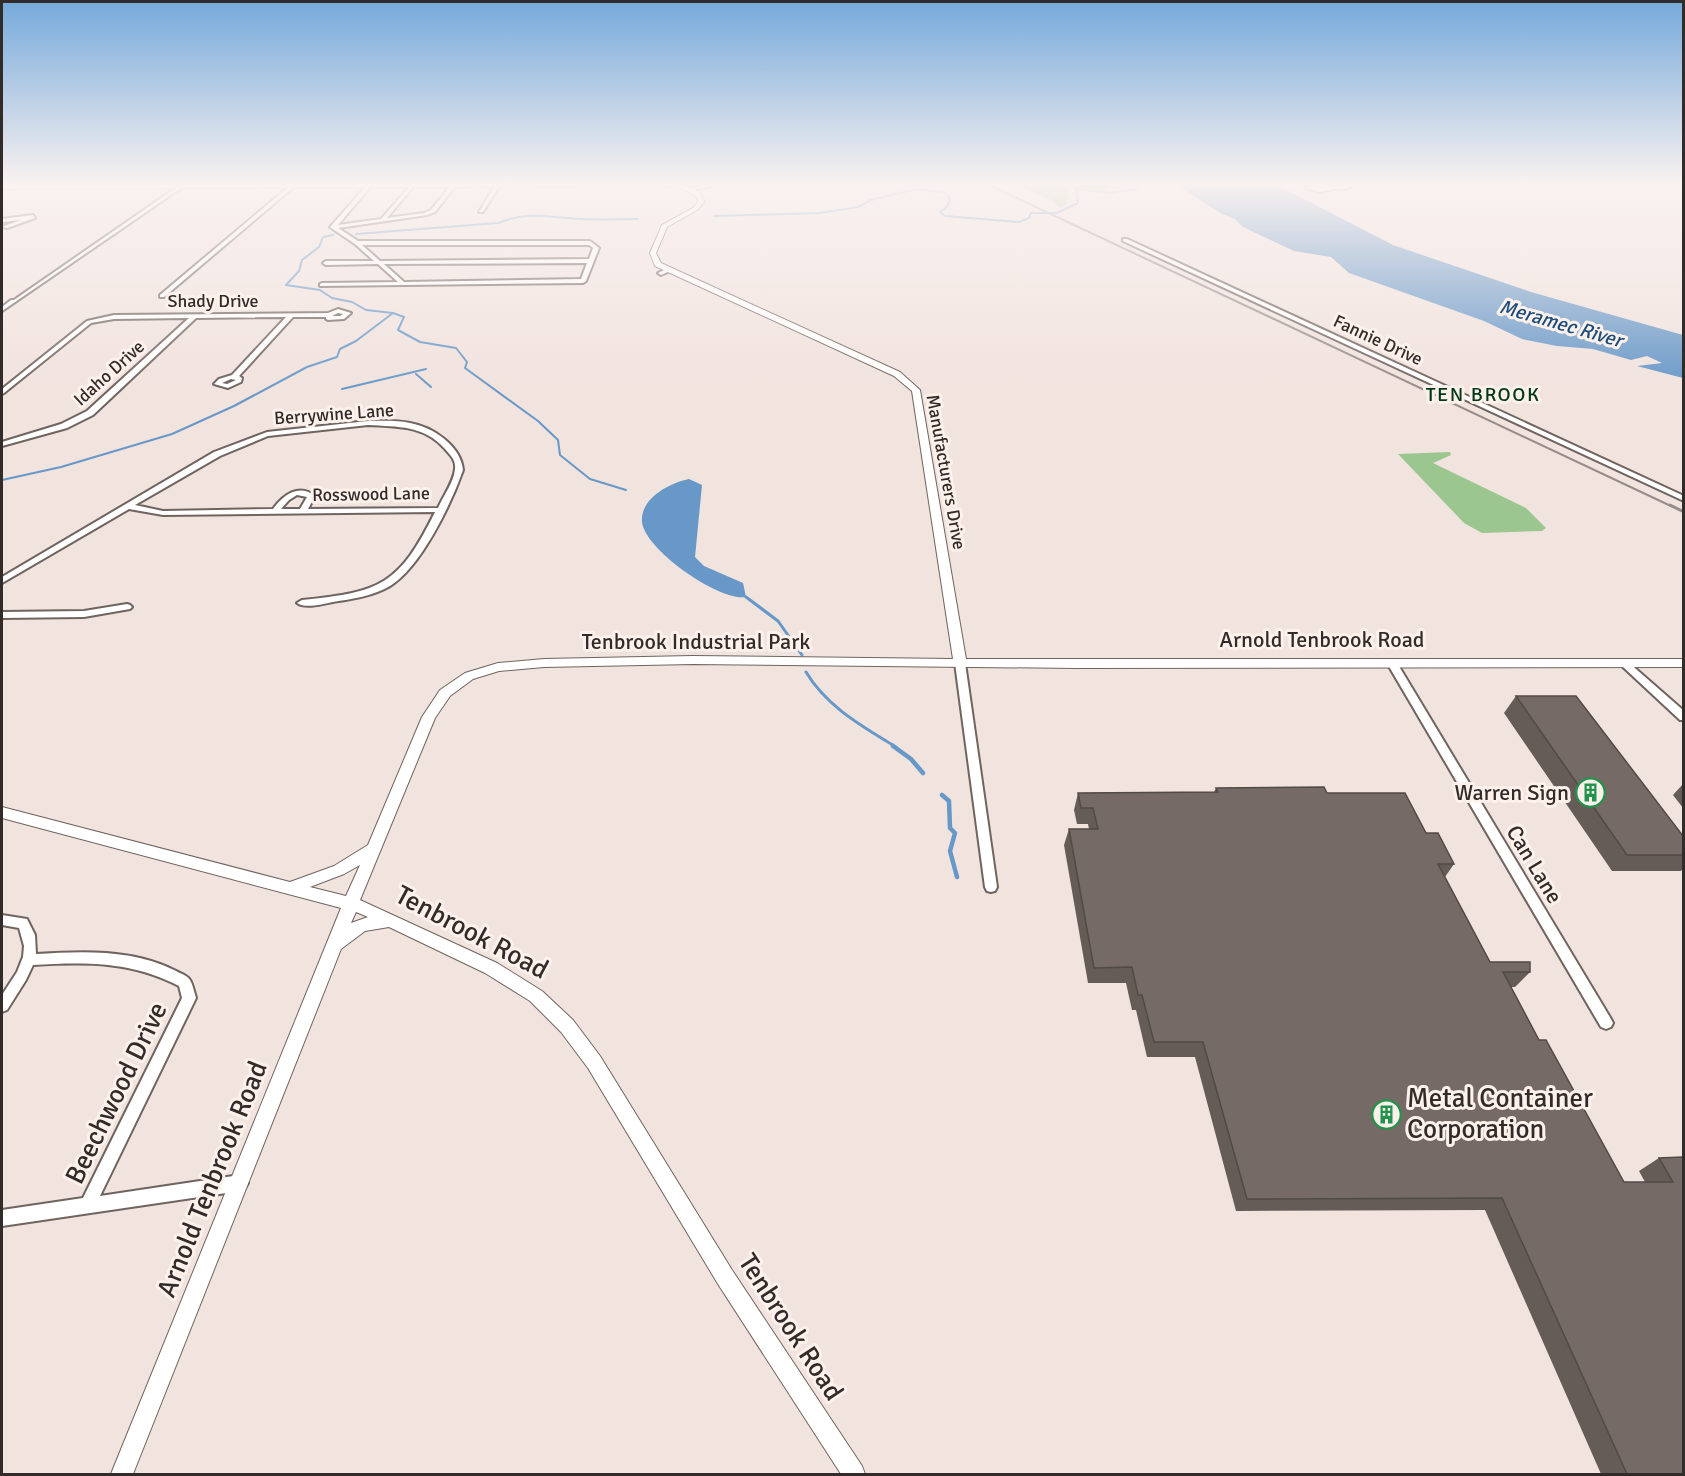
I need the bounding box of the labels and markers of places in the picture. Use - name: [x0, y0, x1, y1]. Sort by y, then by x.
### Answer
- building icon: Warren Sign: [1574, 776, 1606, 808]
- place label: Warren Sign: [1455, 779, 1569, 806]
- place label: Metal Container Corporation: [1407, 1082, 1593, 1146]
- building icon: Metal Container Corporation: [1370, 1098, 1402, 1130]

